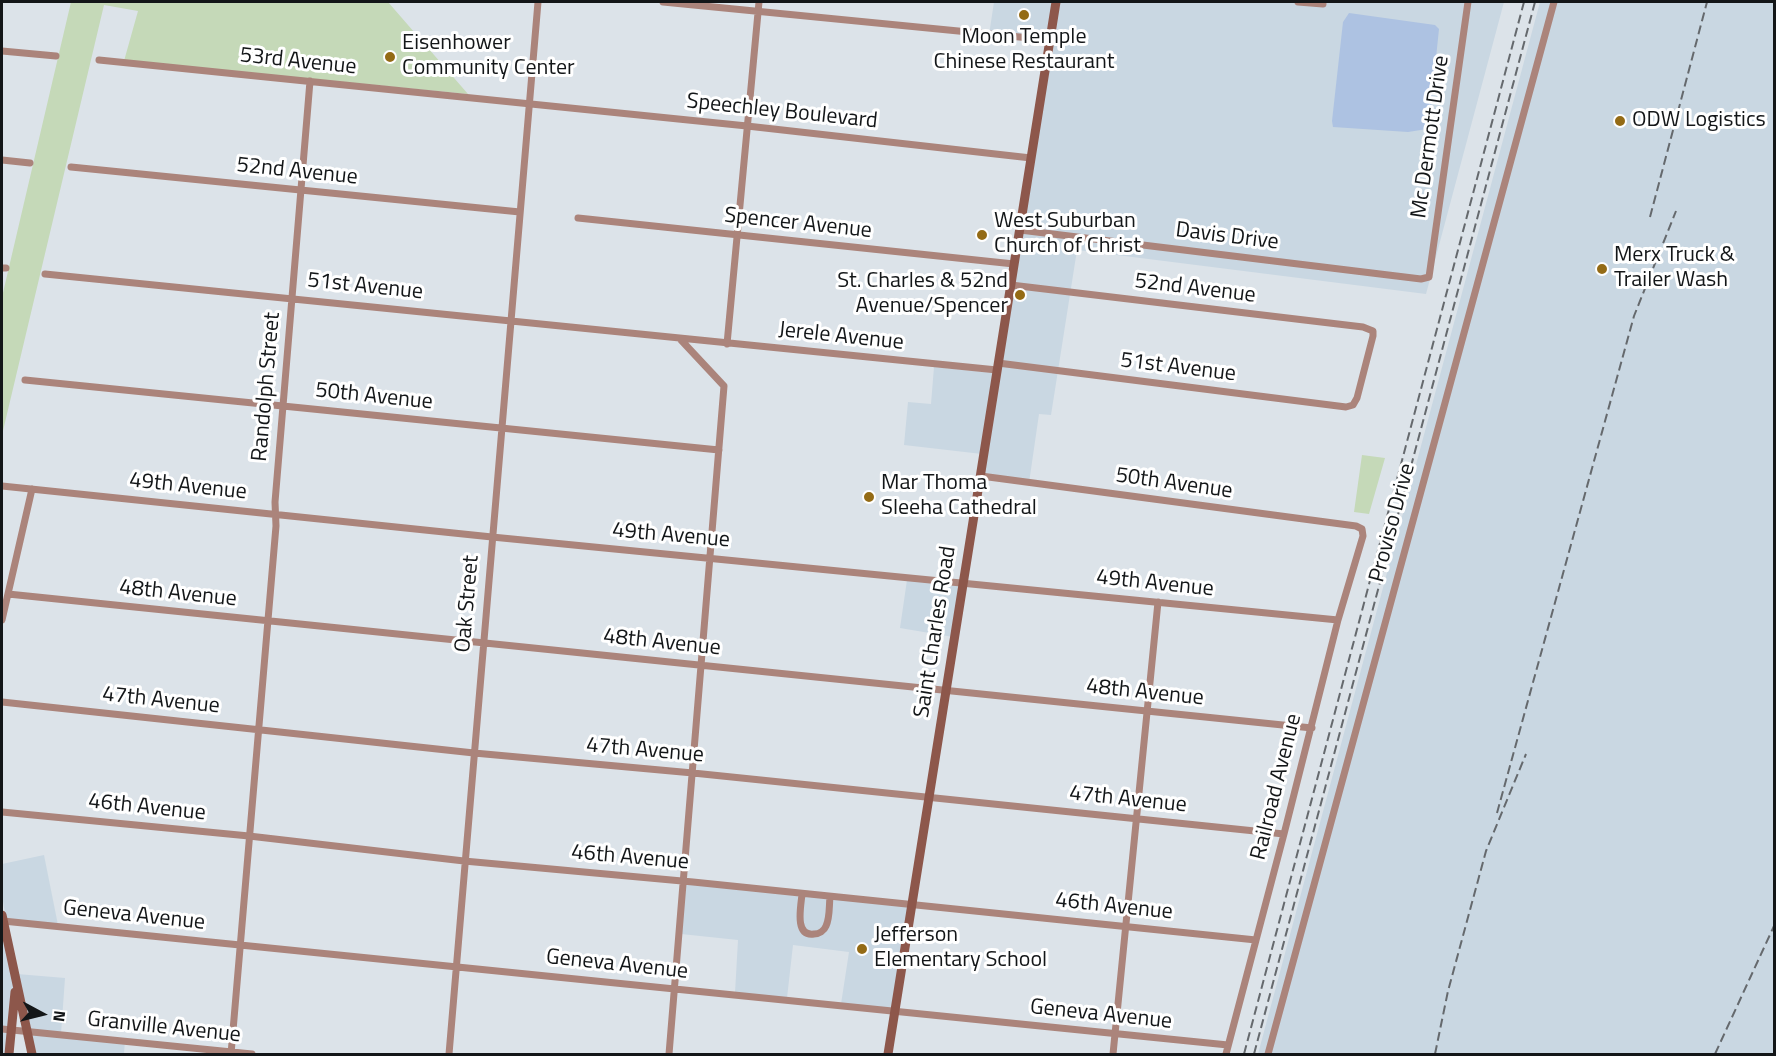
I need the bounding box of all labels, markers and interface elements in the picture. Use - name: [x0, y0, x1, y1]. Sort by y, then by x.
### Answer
- marker: Moon Temple Chinese Restaurant: [1017, 8, 1031, 22]
- place label: Moon Temple Chinese Restaurant: [934, 25, 1114, 76]
- place label: Eisenhower Community Center: [402, 31, 575, 82]
- street label: 53rd Avenue: [238, 43, 358, 81]
- marker: Eisenhower Community Center: [383, 50, 397, 64]
- street label: Mc Dermott Drive: [1407, 54, 1455, 220]
- street label: Speechley Boulevard: [685, 89, 879, 135]
- place label: ODW Logistics: [1632, 108, 1766, 134]
- marker: ODW Logistics: [1613, 114, 1627, 128]
- street label: 52nd Avenue: [235, 153, 359, 191]
- street label: Spencer Avenue: [723, 203, 873, 245]
- place label: West Suburban Church of Christ: [994, 209, 1141, 260]
- street label: Davis Drive: [1174, 218, 1280, 256]
- marker: West Suburban Church of Christ: [975, 228, 989, 242]
- place label: Merx Truck & Trailer Wash: [1614, 243, 1735, 294]
- marker: Merx Truck & Trailer Wash: [1595, 262, 1609, 276]
- street label: 51st Avenue: [306, 268, 424, 306]
- street label: 52nd Avenue: [1133, 268, 1257, 310]
- place label: St. Charles & 52nd Avenue/Spencer: [837, 269, 1008, 320]
- marker: St. Charles & 52nd Avenue/Spencer: [1013, 288, 1027, 302]
- street label: Randolph Street: [247, 311, 287, 463]
- street label: Jerele Avenue: [777, 317, 905, 357]
- street label: 51st Avenue: [1119, 348, 1237, 388]
- street label: 50th Avenue: [314, 378, 434, 416]
- street label: Proviso Drive: [1364, 461, 1422, 585]
- street label: 50th Avenue: [1114, 463, 1234, 505]
- street label: 49th Avenue: [128, 468, 248, 506]
- place label: Mar Thoma Sleeha Cathedral: [881, 471, 1037, 522]
- marker: Mar Thoma Sleeha Cathedral: [862, 490, 876, 504]
- street label: 49th Avenue: [611, 518, 731, 554]
- street label: Saint Charles Road: [909, 544, 963, 720]
- street label: Oak Street: [451, 554, 485, 654]
- street label: 49th Avenue: [1095, 565, 1215, 603]
- street label: 48th Avenue: [118, 575, 238, 613]
- street label: 48th Avenue: [602, 624, 722, 662]
- street label: 48th Avenue: [1085, 674, 1205, 712]
- street label: 47th Avenue: [101, 682, 221, 720]
- street label: Railroad Avenue: [1246, 711, 1308, 863]
- street label: 47th Avenue: [585, 733, 705, 769]
- street label: 47th Avenue: [1068, 781, 1188, 819]
- street label: 46th Avenue: [87, 789, 207, 827]
- street label: 46th Avenue: [570, 840, 690, 876]
- street label: 46th Avenue: [1054, 888, 1174, 926]
- street label: Geneva Avenue: [62, 895, 206, 937]
- place label: Jefferson Elementary School: [874, 923, 1047, 974]
- marker: Jefferson Elementary School: [855, 942, 869, 956]
- street label: Geneva Avenue: [545, 944, 689, 986]
- north arrow: [12, 984, 72, 1044]
- street label: Geneva Avenue: [1029, 994, 1173, 1036]
- street label: Granville Avenue: [86, 1007, 242, 1049]
- text: N: [47, 1009, 72, 1023]

